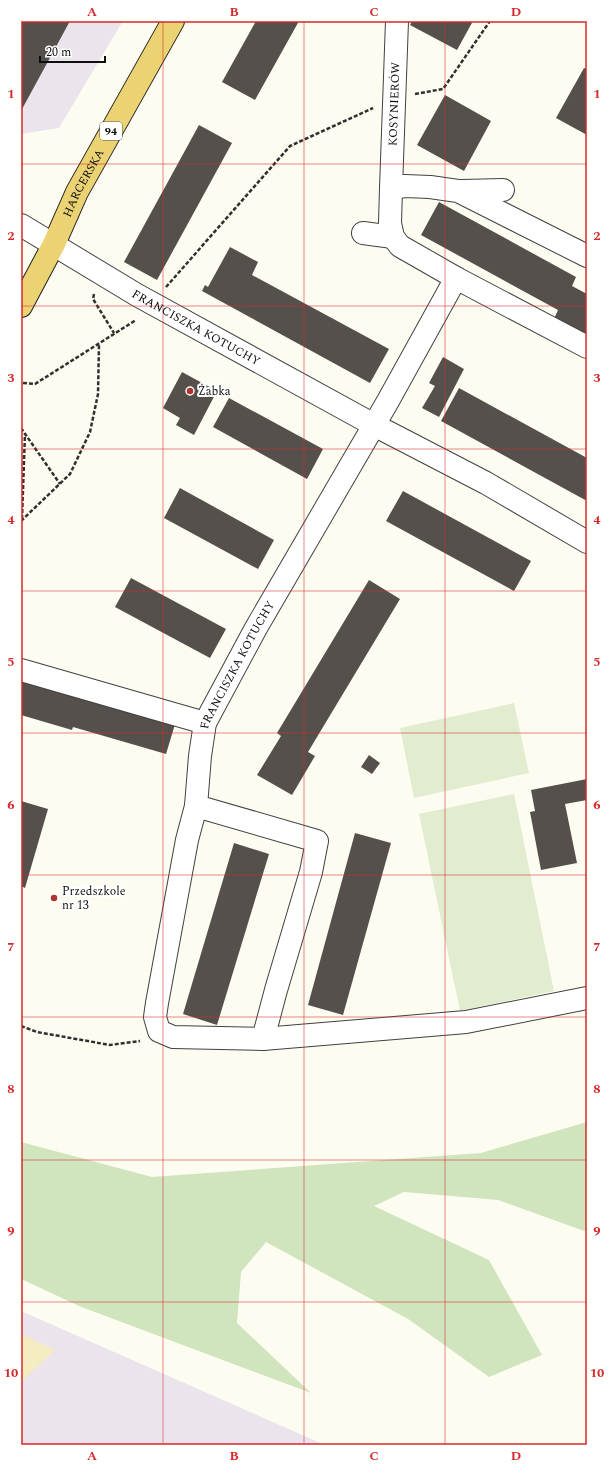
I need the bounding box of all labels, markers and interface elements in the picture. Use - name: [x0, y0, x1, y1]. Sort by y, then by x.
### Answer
- text: A: [87, 2, 97, 22]
- text: B: [229, 2, 239, 22]
- text: C: [369, 2, 379, 22]
- text: D: [511, 2, 521, 22]
- scale bar: [40, 38, 105, 64]
- text: 20 m: [46, 43, 71, 62]
- street label: KOSYNIERÓW: [383, 62, 405, 146]
- text: 1: [7, 84, 15, 104]
- text: 1: [593, 84, 601, 104]
- road number: 94: [100, 122, 122, 140]
- street label: HARCERSKA: [58, 145, 109, 220]
- text: 2: [7, 226, 15, 246]
- text: 2: [593, 226, 601, 246]
- street label: FRANCISZKA KOTUCHY: [128, 284, 264, 371]
- text: 3: [7, 368, 15, 388]
- text: 3: [593, 368, 601, 388]
- place label: Żabka: [198, 382, 231, 401]
- marker: Żabka: [185, 386, 195, 396]
- text: 4: [7, 510, 15, 530]
- text: 4: [593, 510, 601, 530]
- street label: FRANCISZKA KOTUCHY: [195, 597, 280, 730]
- text: 5: [7, 652, 15, 672]
- text: 5: [593, 652, 601, 672]
- text: 6: [7, 795, 15, 815]
- text: 6: [593, 795, 601, 815]
- place label: Przedszkole nr 13: [62, 882, 126, 915]
- marker: Przedszkole nr 13: [49, 893, 59, 903]
- text: 7: [7, 937, 15, 957]
- text: 7: [593, 937, 601, 957]
- text: 8: [7, 1079, 15, 1099]
- text: 8: [593, 1079, 601, 1099]
- text: 9: [7, 1221, 15, 1241]
- text: 9: [593, 1221, 601, 1241]
- text: 10: [4, 1363, 18, 1383]
- text: 10: [590, 1363, 604, 1383]
- text: A: [87, 1446, 97, 1466]
- text: B: [229, 1446, 239, 1466]
- text: C: [369, 1446, 379, 1466]
- text: D: [511, 1446, 521, 1466]

